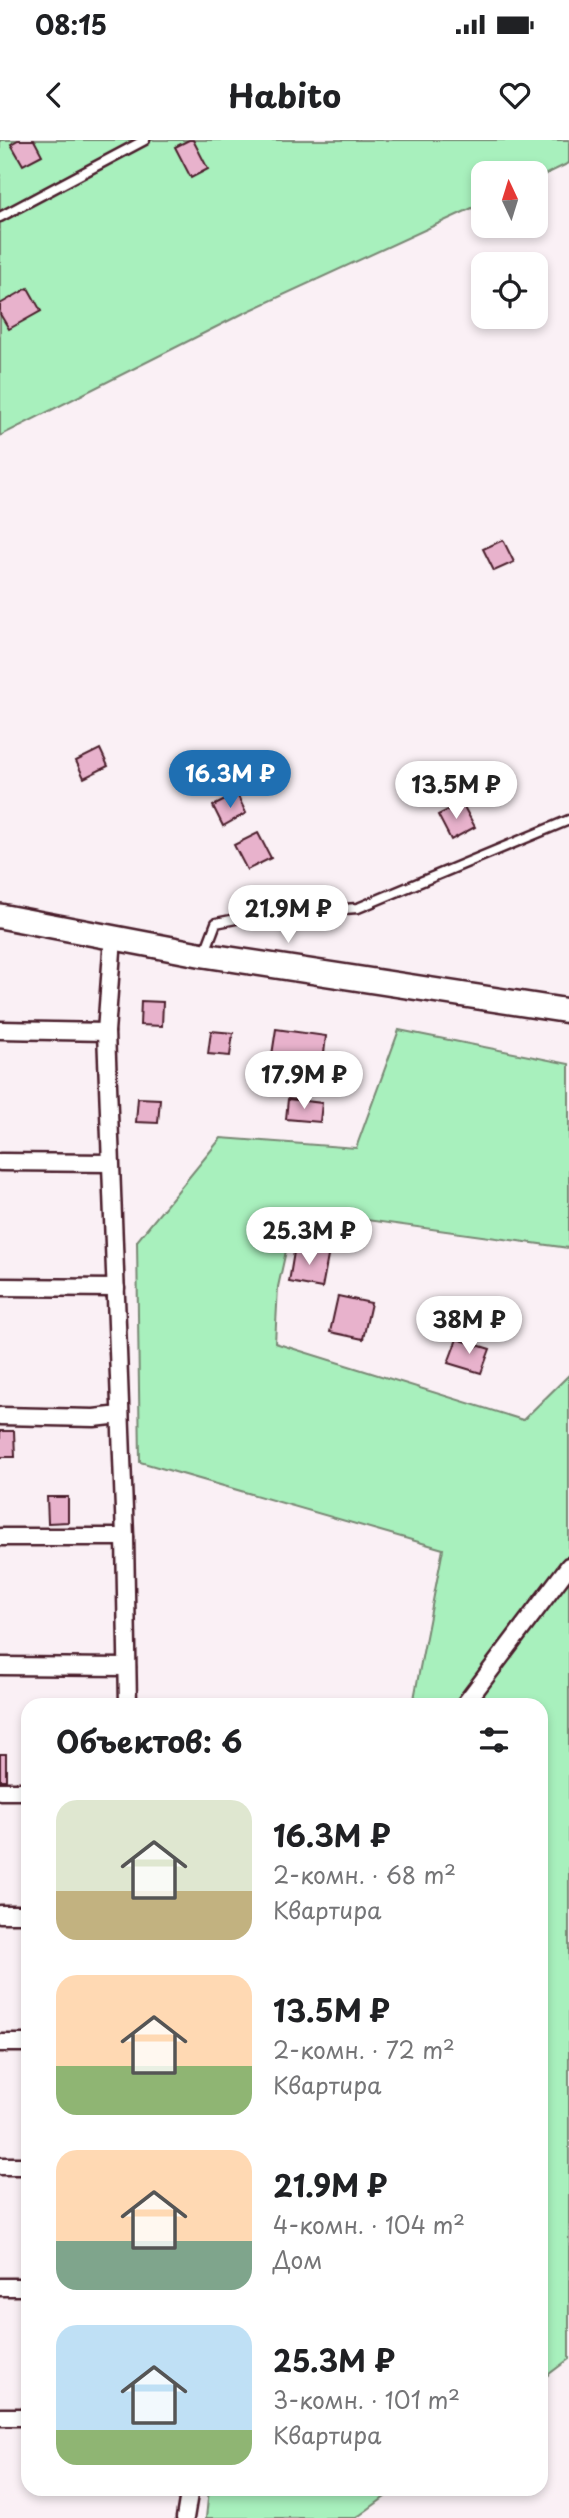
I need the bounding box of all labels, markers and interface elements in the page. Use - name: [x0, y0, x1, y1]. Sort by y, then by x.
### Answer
- text: 08:15: [35, 5, 107, 44]
- text: Habito: [228, 71, 341, 119]
- icon: back: [35, 76, 73, 114]
- icon: heart: [496, 76, 534, 114]
- north arrow: [471, 161, 548, 238]
- map controls: [471, 161, 548, 329]
- button: locate: [471, 252, 548, 329]
- pin: 16.3M ₽: [165, 750, 295, 810]
- text: 16.3M ₽: [185, 755, 275, 790]
- pin: 13.5M ₽: [391, 762, 521, 821]
- text: 13.5M ₽: [411, 766, 501, 801]
- pin: 21.9M ₽: [223, 886, 353, 945]
- text: 21.9M ₽: [244, 890, 332, 925]
- pin: 17.9M ₽: [239, 1052, 369, 1111]
- text: 17.9M ₽: [261, 1056, 347, 1091]
- pin: 25.3M ₽: [244, 1208, 374, 1267]
- text: 25.3M ₽: [262, 1212, 356, 1247]
- pin: 38M ₽: [420, 1296, 518, 1356]
- text: 38M ₽: [432, 1301, 506, 1336]
- text: Объектов: 6: [56, 1718, 242, 1763]
- icon: filters: [475, 1721, 513, 1759]
- text: 16.3M ₽: [273, 1812, 391, 1857]
- icon: home: [112, 1828, 196, 1912]
- text: 2-комн. · 68 m²: [273, 1857, 456, 1892]
- text: Квартира: [273, 1892, 381, 1927]
- text: 13.5M ₽: [273, 1987, 390, 2032]
- icon: home: [112, 2003, 196, 2087]
- text: 2-комн. · 72 m²: [273, 2032, 455, 2067]
- text: Квартира: [273, 2067, 381, 2102]
- text: 21.9M ₽: [273, 2162, 387, 2207]
- icon: home: [112, 2178, 196, 2262]
- text: 4-комн. · 104 m²: [273, 2207, 465, 2242]
- text: Дом: [273, 2242, 322, 2277]
- text: 25.3M ₽: [273, 2337, 395, 2382]
- icon: home: [112, 2353, 196, 2437]
- text: 3-комн. · 101 m²: [273, 2382, 460, 2417]
- text: Квартира: [273, 2417, 381, 2452]

